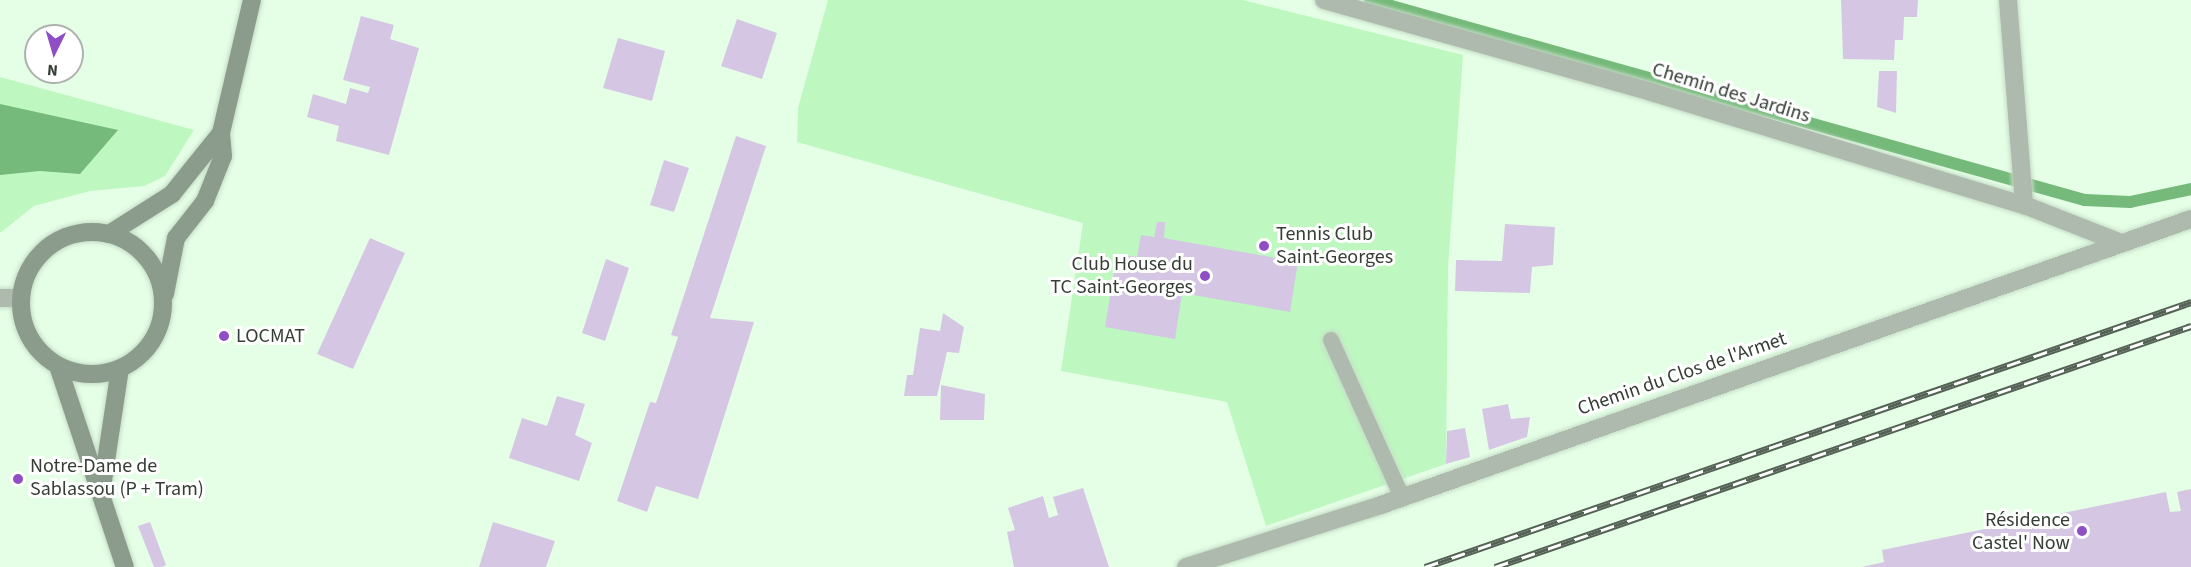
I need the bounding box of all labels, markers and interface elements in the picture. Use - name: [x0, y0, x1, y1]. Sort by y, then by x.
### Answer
- north arrow: [24, 24, 84, 84]
- street label: Chemin des Jardins: [1649, 58, 1813, 128]
- text: N: [46, 59, 59, 81]
- place label: Tennis Club Saint-Georges: [1276, 222, 1393, 269]
- marker: Tennis Club Saint-Georges: [1257, 239, 1271, 253]
- place label: Club House du TC Saint-Georges: [1050, 252, 1193, 299]
- marker: Club House du TC Saint-Georges: [1198, 269, 1212, 283]
- place label: LOCMAT: [236, 324, 305, 348]
- street label: Chemin du Clos de l'Armet: [1574, 327, 1790, 421]
- marker: LOCMAT: [217, 329, 231, 343]
- place label: Notre-Dame de Sablassou (P + Tram): [30, 455, 204, 502]
- marker: Notre-Dame de Sablassou (P + Tram): [11, 472, 25, 486]
- place label: Résidence Castel' Now: [1972, 508, 2070, 555]
- marker: Résidence Castel' Now: [2075, 524, 2089, 538]

